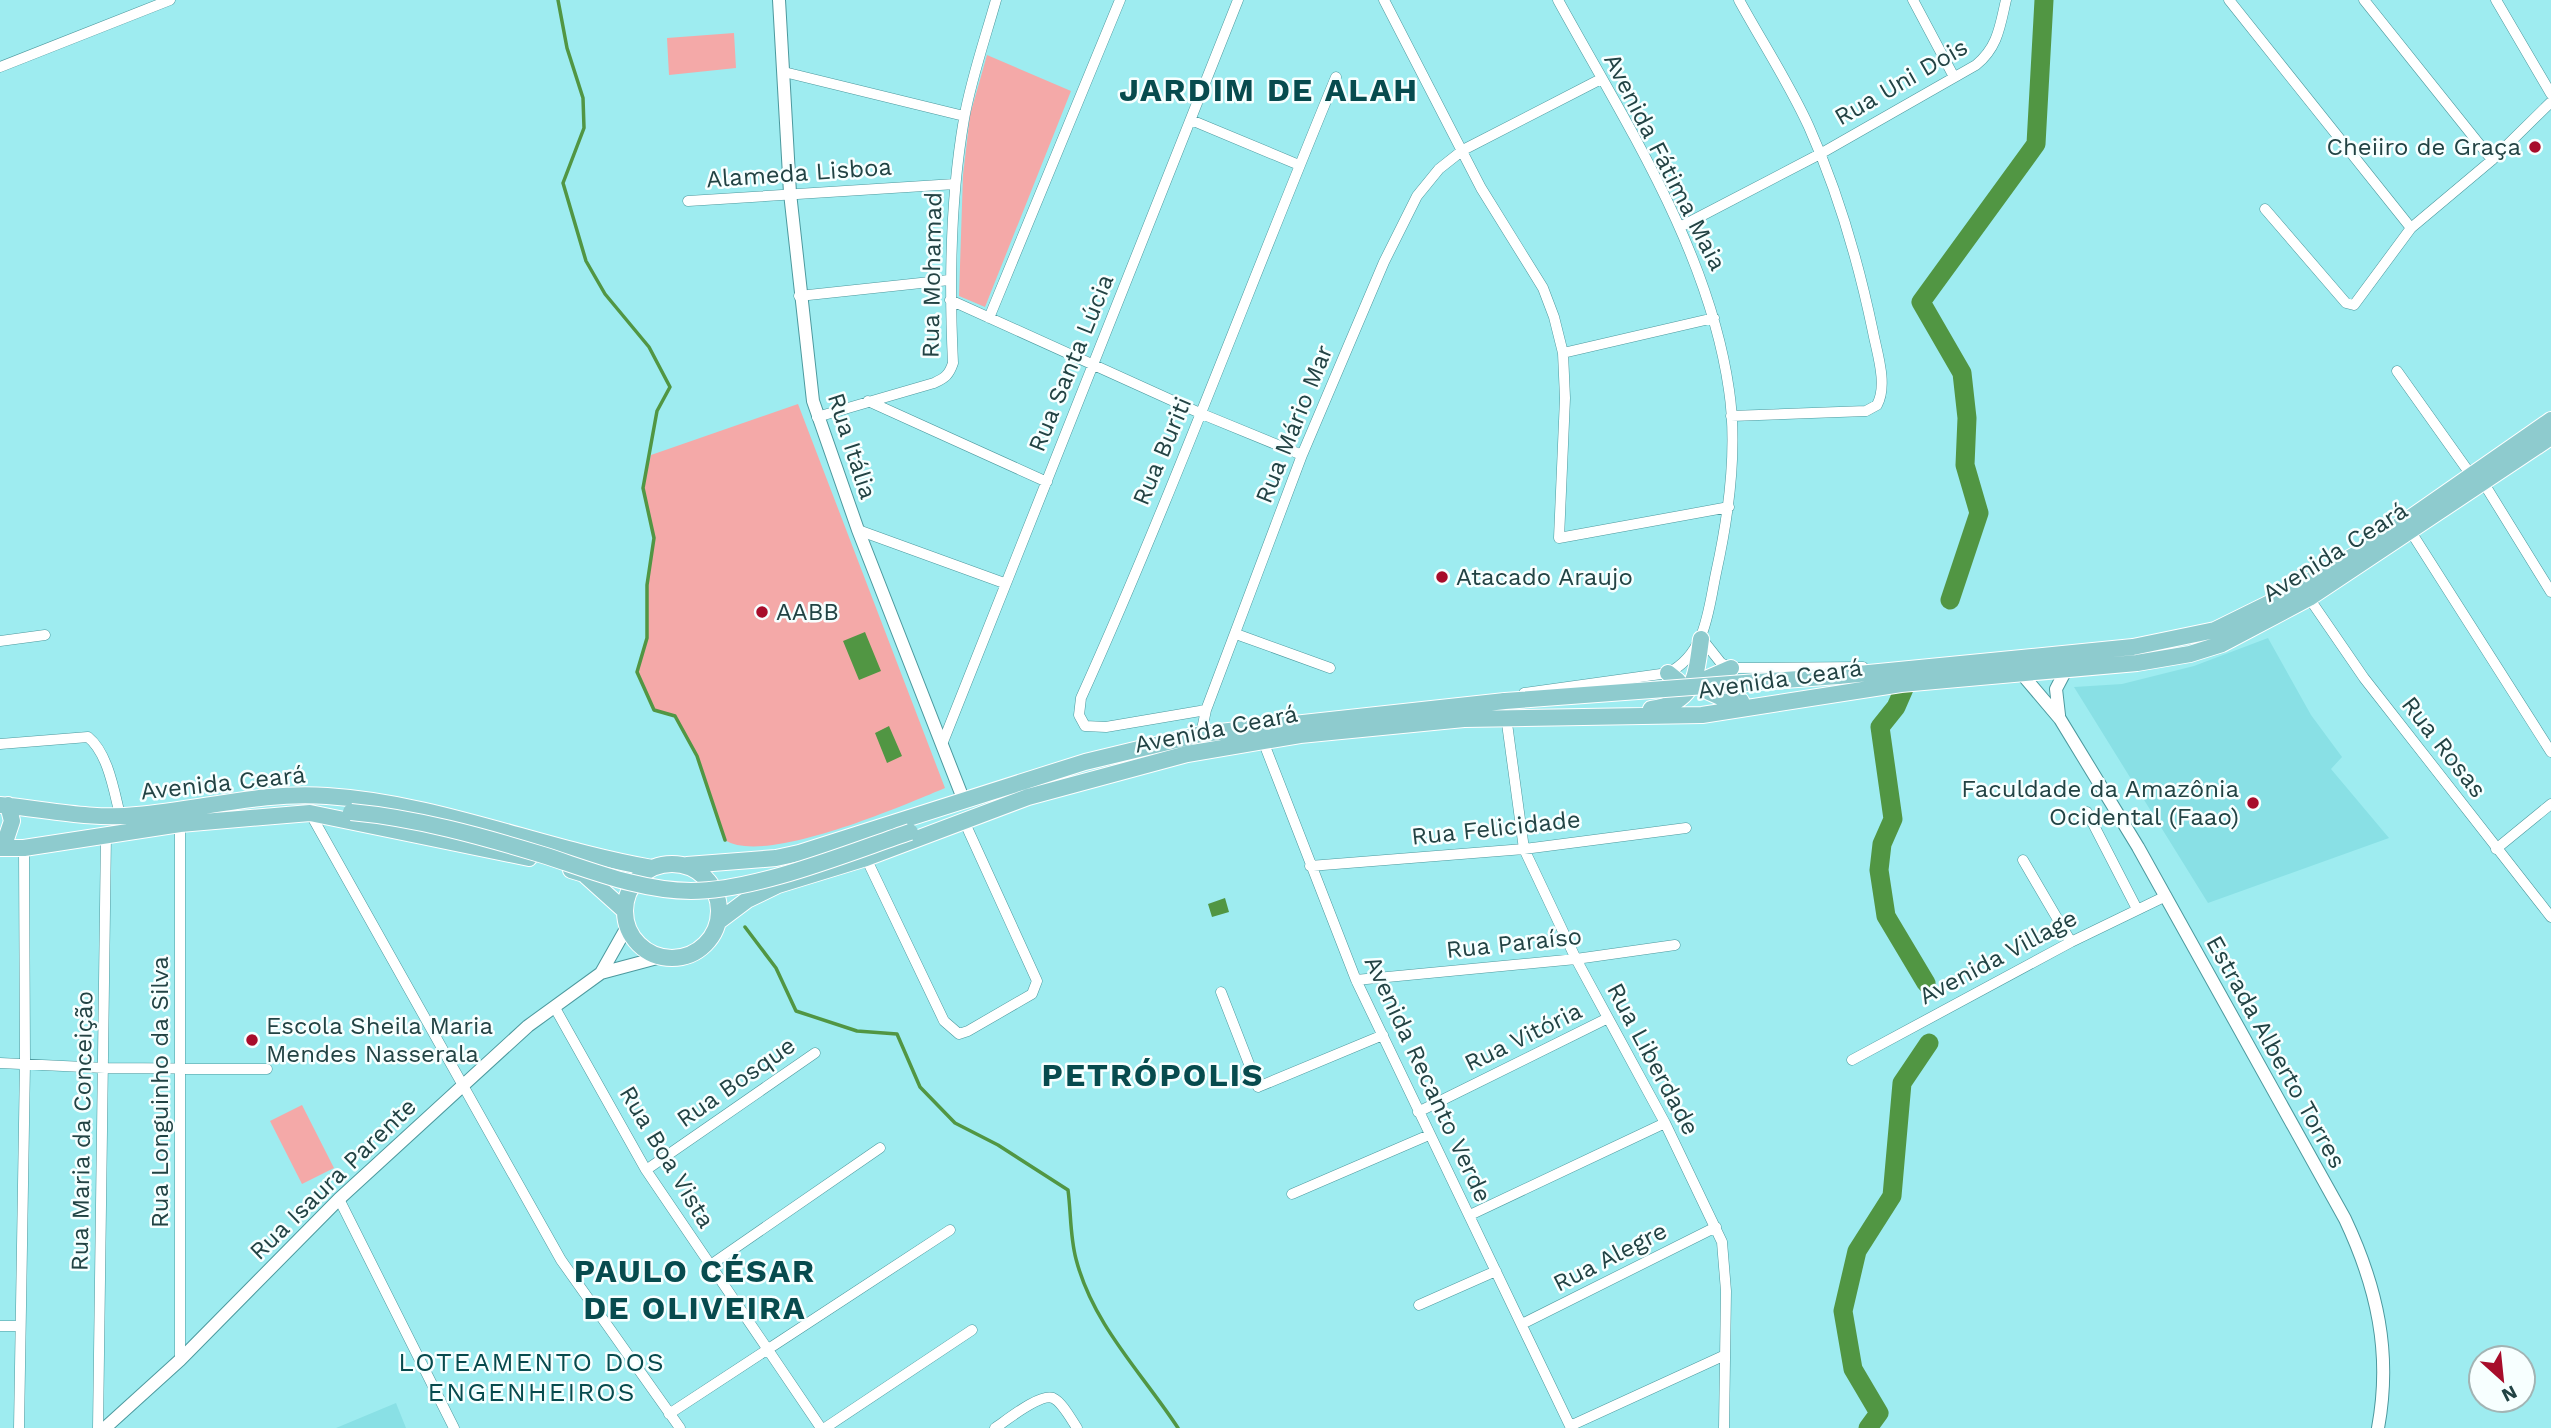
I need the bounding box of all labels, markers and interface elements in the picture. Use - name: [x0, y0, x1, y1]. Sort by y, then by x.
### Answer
- street label: Rua Uni Dois: [1830, 33, 1972, 131]
- street label: Avenida Fátima Maia: [1598, 49, 1732, 275]
- district label: JARDIM DE ALAH: [1119, 71, 1419, 109]
- place label: Cheiiro de Graça: [2327, 133, 2521, 161]
- marker: Cheiiro de Graça: [2527, 139, 2543, 155]
- street label: Alameda Lisboa: [705, 153, 893, 193]
- street label: Rua Mohamad: [917, 192, 947, 358]
- street label: Rua Santa Lúcia: [1023, 270, 1119, 456]
- street label: Rua Mário Mar: [1250, 341, 1339, 507]
- street label: Rua Itália: [822, 389, 882, 503]
- street label: Rua Buriti: [1127, 393, 1197, 509]
- street label: Avenida Ceará: [2257, 496, 2413, 608]
- place label: Atacado Araujo: [1456, 563, 1633, 591]
- marker: Atacado Araujo: [1434, 569, 1450, 585]
- place label: AABB: [776, 598, 839, 626]
- marker: AABB: [754, 604, 770, 620]
- street label: Avenida Ceará: [1696, 654, 1864, 704]
- street label: Rua Rosas: [2396, 691, 2492, 803]
- street label: Avenida Ceará: [1132, 699, 1300, 759]
- street label: Avenida Ceará: [139, 760, 307, 806]
- place label: Faculdade da Amazônia Ocidental (Faao): [1961, 775, 2239, 831]
- marker: Faculdade da Amazônia Ocidental (Faao): [2245, 795, 2261, 811]
- street label: Rua Felicidade: [1410, 805, 1582, 851]
- street label: Avenida Village: [1914, 904, 2082, 1010]
- street label: Rua Paraíso: [1445, 922, 1583, 964]
- street label: Estrada Alberto Torres: [2200, 931, 2352, 1173]
- street label: Avenida Recanto Verde: [1359, 951, 1497, 1207]
- street label: Rua Longuinho da Silva: [146, 956, 174, 1228]
- street label: Rua Liberdade: [1601, 978, 1705, 1140]
- street label: Rua Maria da Conceição: [66, 991, 98, 1271]
- street label: Rua Vitória: [1460, 997, 1586, 1077]
- place label: Escola Sheila Maria Mendes Nasserala: [266, 1012, 493, 1068]
- street label: Rua Bosque: [671, 1031, 801, 1133]
- marker: Escola Sheila Maria Mendes Nasserala: [244, 1032, 260, 1048]
- district label: PETRÓPOLIS: [1042, 1056, 1264, 1094]
- street label: Rua Boa Vista: [614, 1081, 720, 1233]
- street label: Rua Isaura Parente: [244, 1092, 422, 1266]
- street label: Rua Alegre: [1548, 1216, 1672, 1298]
- district label: PAULO CÉSAR DE OLIVEIRA: [574, 1252, 816, 1327]
- north arrow: [2467, 1344, 2537, 1414]
- district label: LOTEAMENTO DOS ENGENHEIROS: [398, 1347, 666, 1407]
- text: N: [2498, 1380, 2521, 1407]

